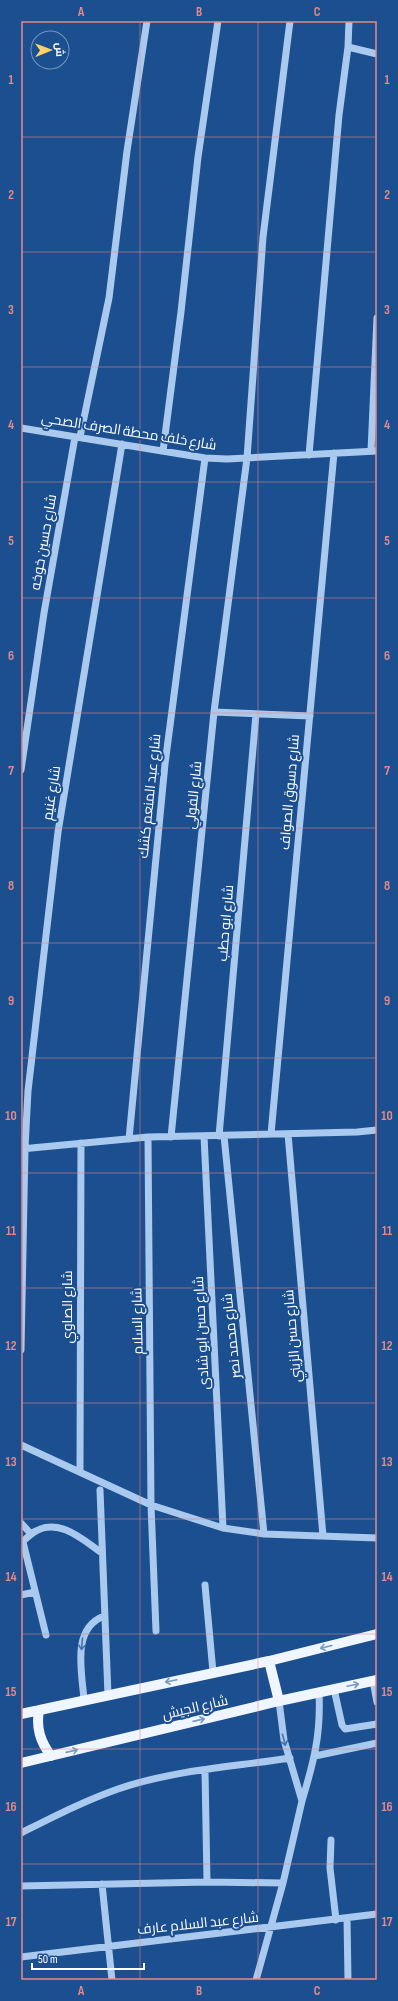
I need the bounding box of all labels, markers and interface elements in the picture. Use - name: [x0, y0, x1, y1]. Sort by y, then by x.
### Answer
- text: A: [77, 4, 85, 20]
- text: B: [196, 4, 202, 20]
- text: C: [314, 4, 321, 20]
- north arrow: [30, 30, 70, 70]
- text: ش: [53, 43, 66, 57]
- text: 1: [8, 72, 14, 88]
- text: 1: [384, 72, 390, 88]
- text: 2: [8, 187, 14, 203]
- text: 2: [384, 187, 390, 203]
- text: 3: [8, 302, 14, 318]
- text: 3: [384, 302, 390, 318]
- street label: شارع خلف محطة الصرف الصحي: [40, 409, 218, 457]
- text: 4: [8, 417, 14, 433]
- text: 4: [384, 417, 390, 433]
- street label: شارع حسين خوخه: [27, 493, 60, 591]
- text: 5: [8, 533, 14, 549]
- text: 5: [384, 533, 390, 549]
- text: 6: [8, 648, 14, 664]
- text: 6: [384, 648, 390, 664]
- street label: شارع عبد المنعم كشك: [134, 733, 165, 859]
- street label: شارع دسوق الصواف: [276, 734, 303, 851]
- street label: شارع الفولي: [181, 760, 209, 830]
- text: 7: [8, 763, 14, 779]
- text: 7: [384, 763, 390, 779]
- street label: شارع غنيم: [39, 765, 65, 822]
- text: 8: [8, 878, 14, 894]
- text: 8: [384, 878, 390, 894]
- street label: شارع ابو حطب: [214, 884, 237, 962]
- text: 9: [8, 993, 14, 1009]
- text: 9: [384, 993, 390, 1009]
- text: 10: [5, 1108, 17, 1124]
- text: 10: [381, 1108, 393, 1124]
- text: 11: [6, 1223, 16, 1239]
- text: 11: [382, 1223, 392, 1239]
- street label: شارع الصاوي: [59, 1270, 79, 1344]
- street label: شارع حسن ابو شادى: [190, 1276, 213, 1390]
- street label: شارع السلام: [128, 1287, 148, 1355]
- street label: شارع حسن الزيني: [280, 1289, 308, 1383]
- street label: شارع محمد نصر: [219, 1293, 245, 1380]
- text: 12: [6, 1338, 17, 1354]
- text: 12: [382, 1338, 393, 1354]
- text: 13: [6, 1454, 17, 1470]
- text: 13: [382, 1454, 393, 1470]
- text: 14: [5, 1569, 17, 1585]
- text: 14: [381, 1569, 393, 1585]
- one-way arrow: [78, 1638, 86, 1651]
- one-way arrow: [319, 1643, 332, 1651]
- one-way arrow: [165, 1678, 178, 1686]
- one-way arrow: [346, 1681, 359, 1689]
- text: 15: [6, 1684, 17, 1700]
- text: 15: [382, 1684, 393, 1700]
- street label: شارع الجيش: [161, 1692, 230, 1723]
- one-way arrow: [192, 1716, 205, 1724]
- one-way arrow: [281, 1733, 288, 1746]
- one-way arrow: [66, 1746, 79, 1754]
- text: 16: [5, 1799, 17, 1815]
- text: 16: [381, 1799, 393, 1815]
- street label: شارع عبد السلام عارف: [136, 1909, 260, 1939]
- text: 17: [6, 1914, 17, 1930]
- text: 17: [382, 1914, 393, 1930]
- scale bar: [32, 1945, 144, 1971]
- text: 50 m: [38, 1952, 58, 1967]
- text: A: [77, 1983, 85, 1999]
- text: B: [196, 1983, 202, 1999]
- text: C: [314, 1983, 321, 1999]

